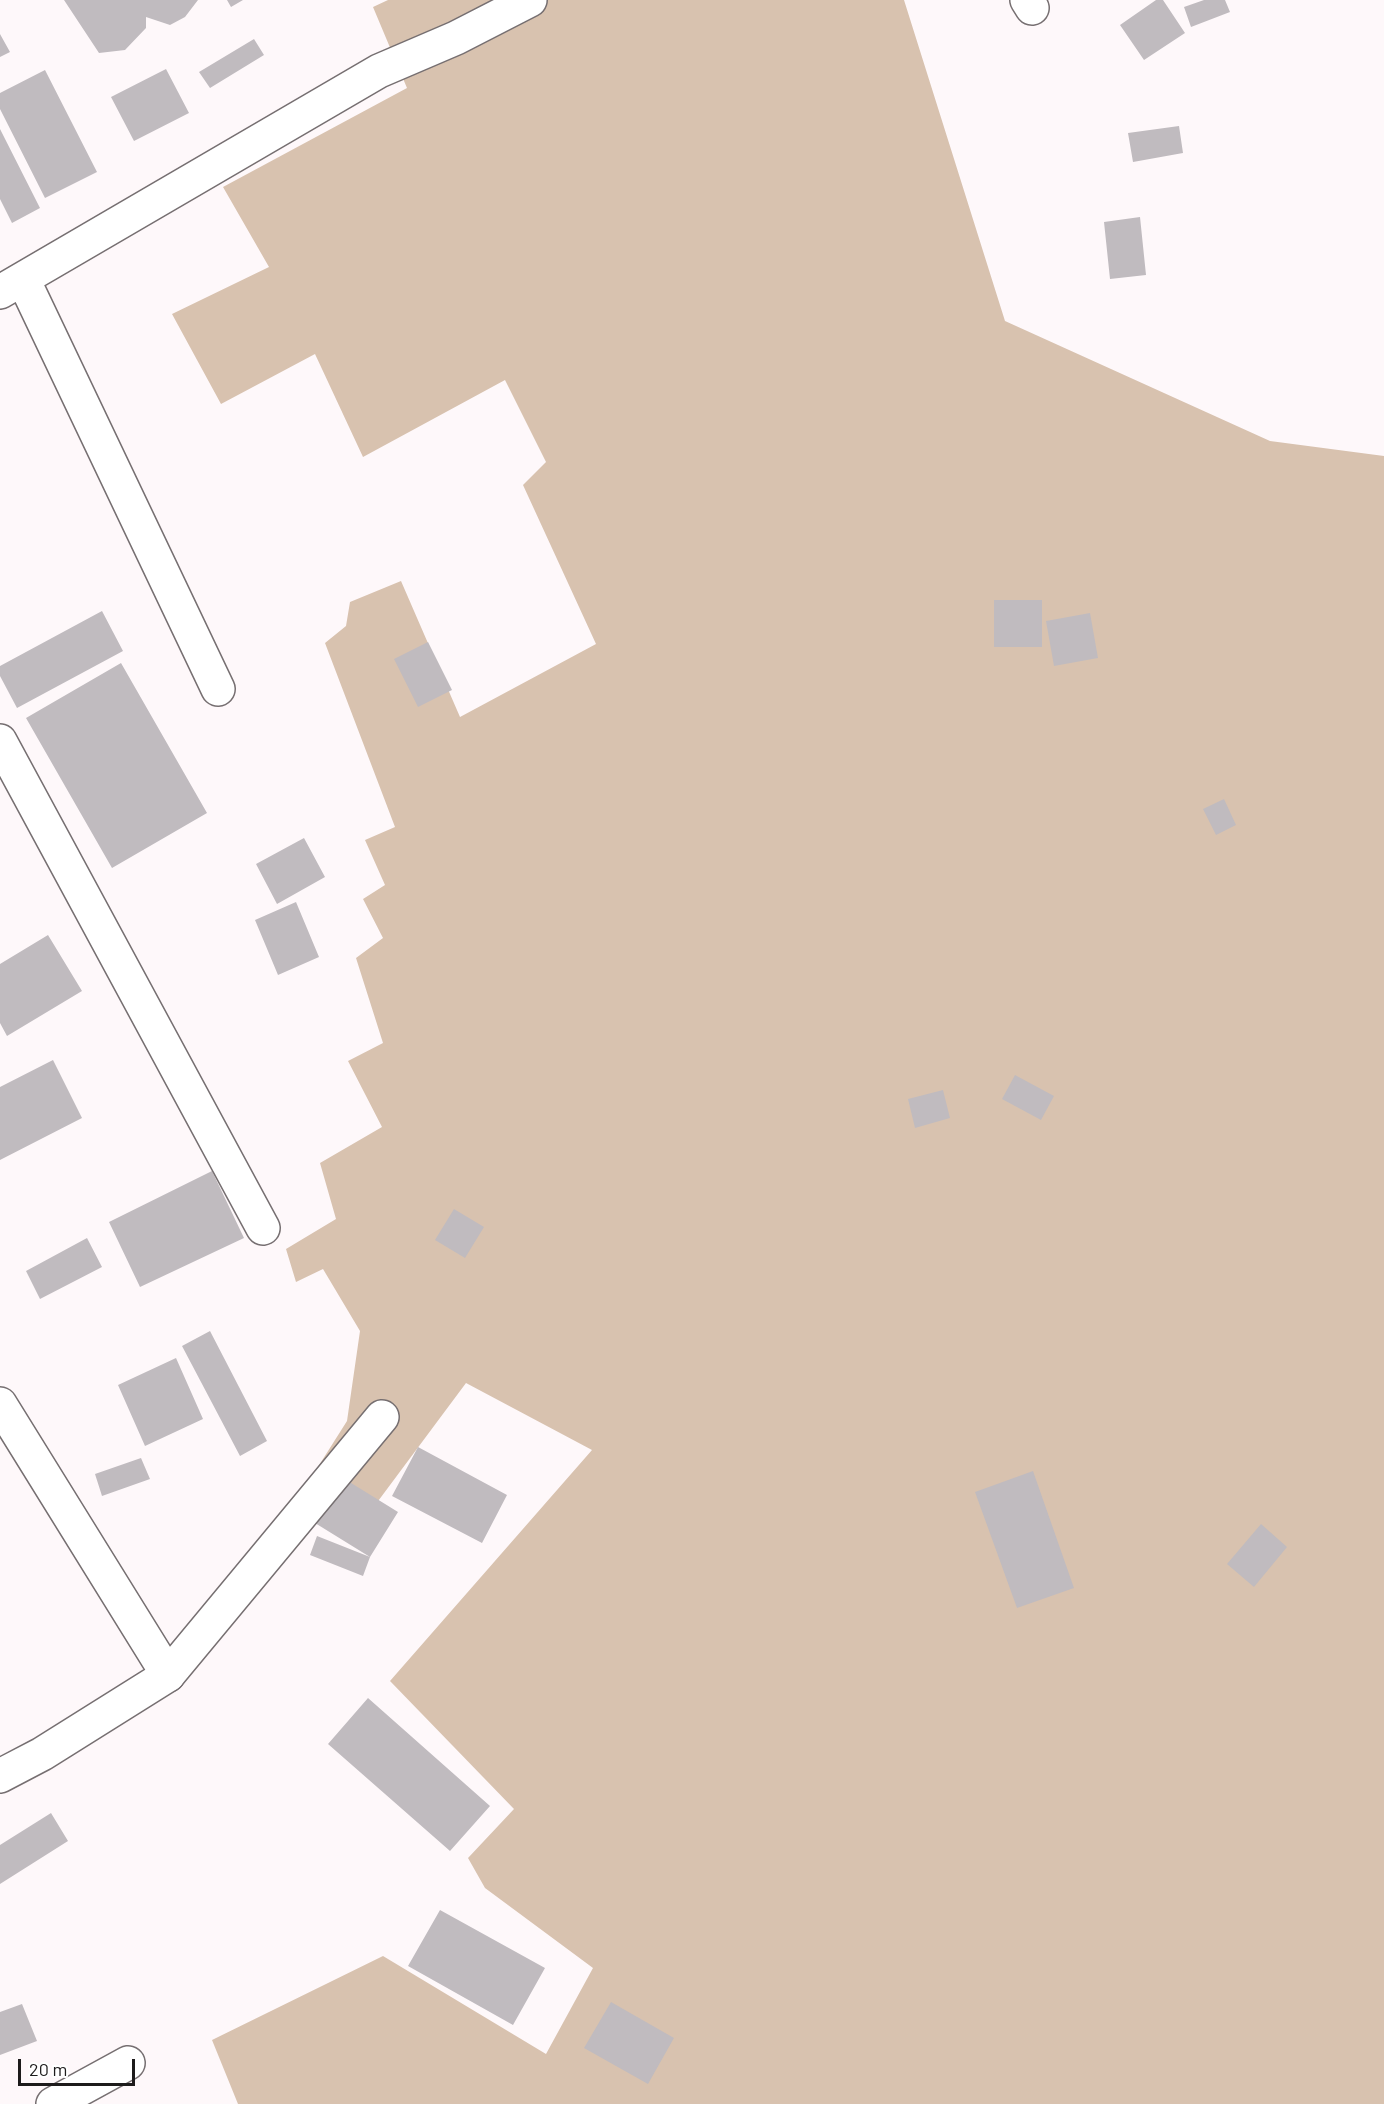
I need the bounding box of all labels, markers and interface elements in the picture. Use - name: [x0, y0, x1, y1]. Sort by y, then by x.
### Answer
- scale bar: [21, 2047, 138, 2085]
- text: 20 m: [29, 2058, 67, 2080]

